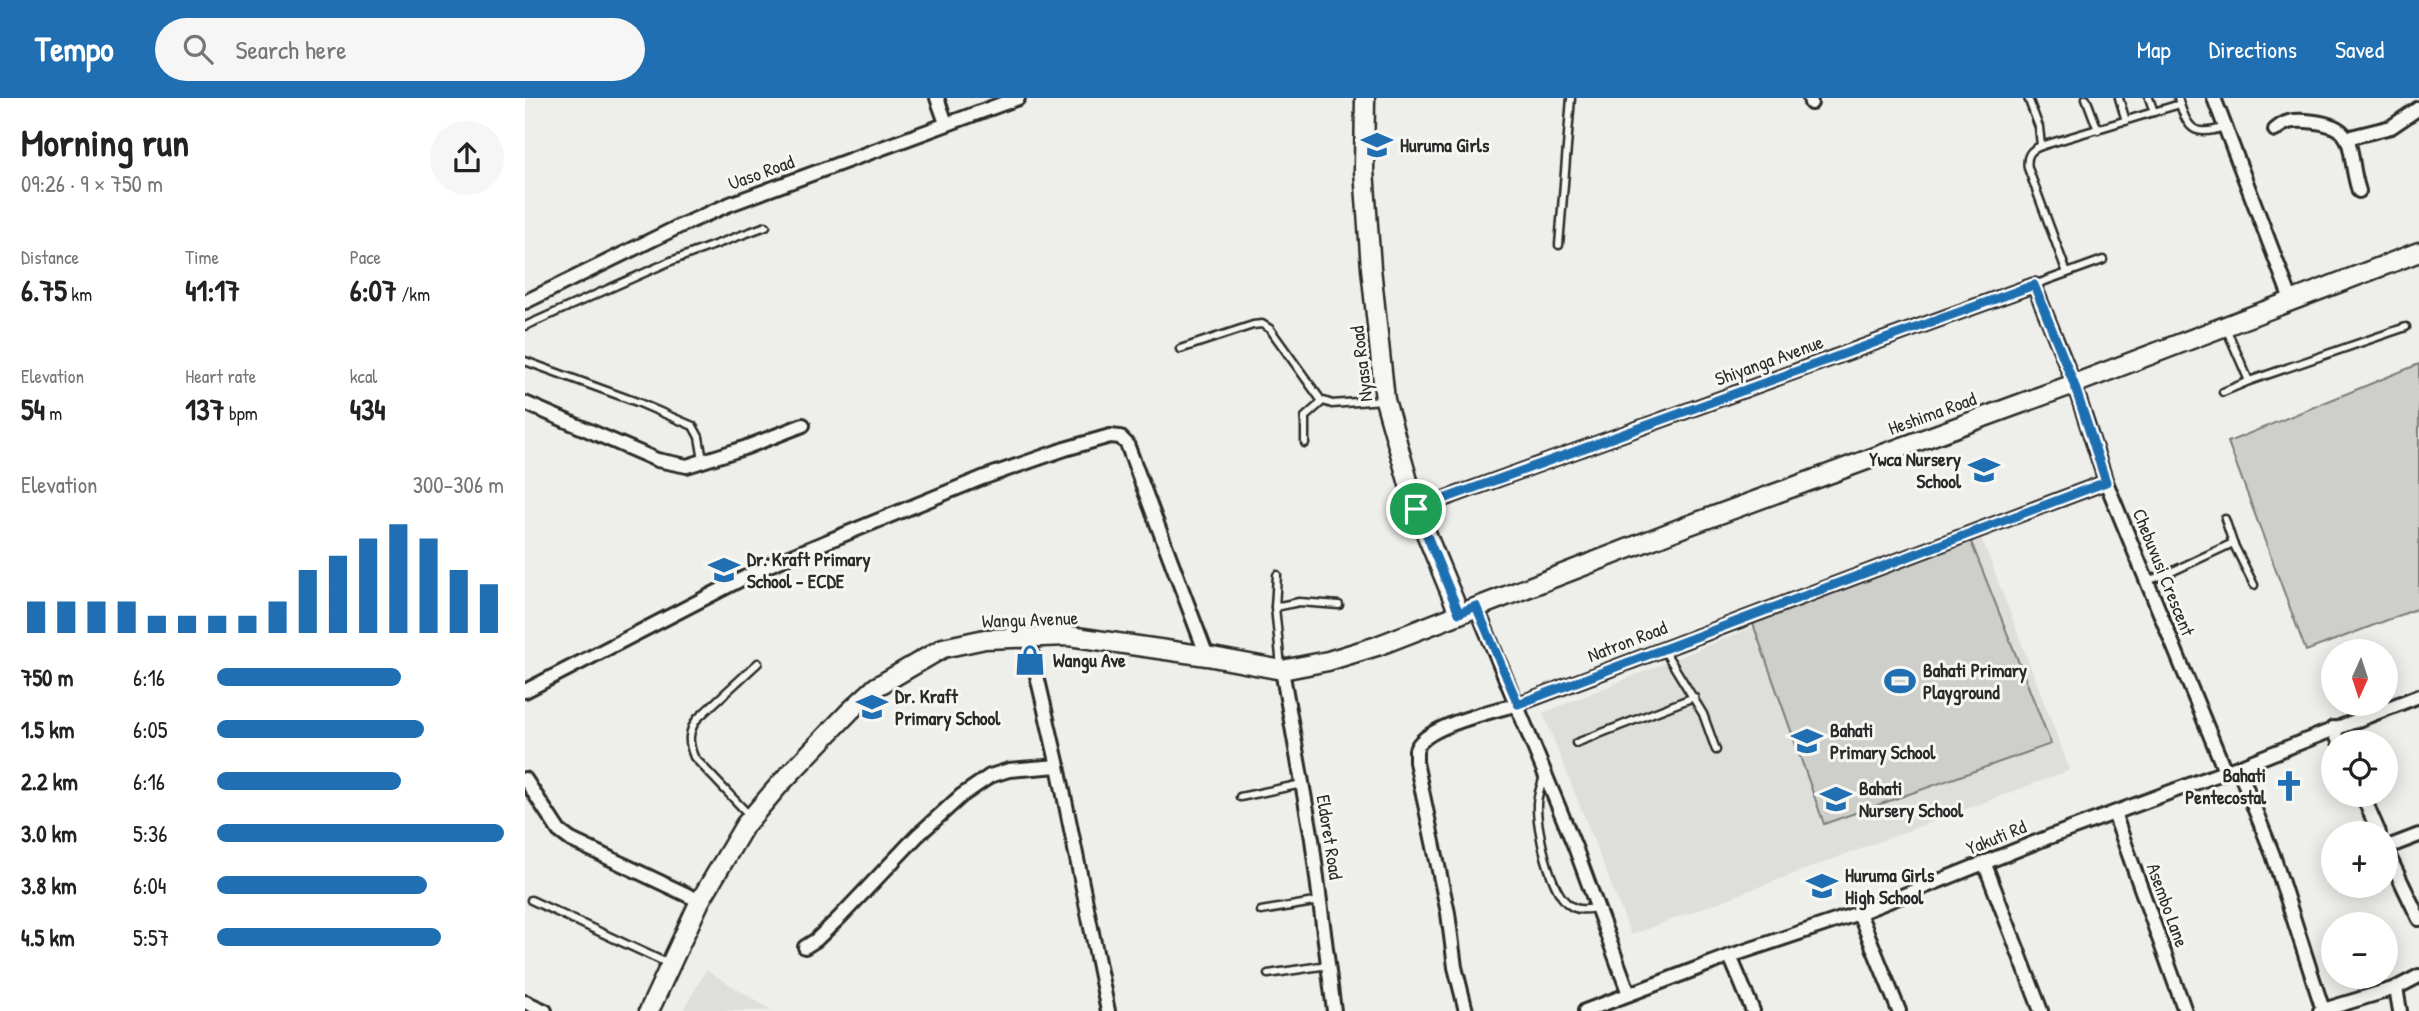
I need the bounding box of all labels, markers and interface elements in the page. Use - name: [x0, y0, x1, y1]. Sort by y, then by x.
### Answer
- search box: [155, 18, 645, 81]
- text: Tempo: [35, 27, 113, 71]
- icon: search: [179, 30, 217, 68]
- text: Search here: [235, 32, 347, 67]
- text: Map: [2137, 33, 2171, 65]
- text: Directions: [2209, 33, 2297, 65]
- text: Saved: [2335, 33, 2384, 65]
- text: Morning run: [21, 116, 189, 168]
- button: share: [430, 121, 504, 195]
- school or university icon: Huruma Girls: [1360, 128, 1394, 162]
- place label: Huruma Girls: [1400, 132, 1490, 158]
- street label: Uaso Road: [724, 148, 798, 196]
- text: 09:26 · 9 × 750 m: [21, 168, 163, 199]
- text: Distance: [21, 244, 79, 270]
- text: Time: [185, 244, 219, 270]
- text: Pace: [350, 244, 381, 270]
- text: 6.75: [21, 270, 67, 310]
- text: 41:17: [185, 270, 240, 310]
- text: 6:07: [350, 270, 397, 310]
- text: km: [67, 281, 92, 307]
- text: /km: [397, 281, 430, 307]
- street label: Nyasa Road: [1343, 324, 1379, 403]
- street label: Shiyanga Avenue: [1711, 328, 1827, 392]
- text: Elevation: [21, 363, 84, 389]
- text: Heart rate: [185, 363, 256, 389]
- text: kcal: [350, 363, 377, 389]
- street label: Heshima Road: [1884, 385, 1980, 441]
- text: 54: [21, 389, 45, 429]
- text: 137: [185, 389, 225, 429]
- text: 434: [350, 389, 386, 429]
- text: m: [45, 400, 62, 426]
- text: bpm: [225, 400, 258, 426]
- place label: Ywca Nursery School: [1869, 446, 1962, 494]
- school or university icon: Ywca Nursery School: [1967, 453, 2001, 487]
- text: Elevation: [21, 469, 97, 500]
- text: 300–306 m: [413, 469, 504, 500]
- pin: [1386, 479, 1446, 539]
- icon: arrive: [1397, 490, 1435, 528]
- street label: Chebuvusi Crescent: [2127, 504, 2202, 640]
- place label: Dr. Kraft Primary School - ECDE: [747, 546, 871, 594]
- school or university icon: Dr. Kraft Primary School - ECDE: [707, 553, 741, 587]
- street label: Wangu Avenue: [981, 604, 1079, 634]
- street label: Natron Road: [1584, 614, 1671, 668]
- north arrow: [2321, 639, 2397, 716]
- map controls: [2321, 639, 2398, 989]
- shop icon: Wangu Ave: [1013, 643, 1047, 677]
- place label: Wangu Ave: [1053, 647, 1126, 674]
- place label: Bahati Primary Playground: [1923, 657, 2027, 706]
- text: 750 m: [21, 662, 73, 693]
- text: 6:16: [133, 662, 165, 693]
- sports icon: Bahati Primary Playground: [1883, 664, 1917, 698]
- place label: Dr. Kraft Primary School: [895, 683, 1001, 732]
- school or university icon: Dr. Kraft Primary School: [855, 690, 889, 724]
- text: 1.5 km: [21, 714, 74, 745]
- text: 6:05: [133, 714, 168, 745]
- place label: Bahati Primary School: [1830, 717, 1936, 766]
- school or university icon: Bahati Primary School: [1790, 724, 1824, 758]
- button: locate: [2321, 730, 2398, 807]
- place label: Bahati Pentecostal: [2185, 762, 2267, 810]
- text: 2.2 km: [21, 766, 78, 797]
- text: 6:16: [133, 766, 165, 797]
- church icon: Bahati Pentecostal: [2272, 769, 2306, 803]
- place label: Bahati Nursery School: [1859, 775, 1964, 824]
- school or university icon: Bahati Nursery School: [1819, 782, 1853, 816]
- street label: Eldoret Road: [1310, 793, 1350, 882]
- street label: Yakuti Rd: [1962, 813, 2030, 861]
- text: 3.0 km: [21, 818, 77, 849]
- text: 5:36: [133, 818, 168, 849]
- button: +: [2321, 821, 2398, 898]
- street label: Asembo Lane: [2141, 859, 2195, 951]
- place label: Huruma Girls High School: [1845, 862, 1935, 911]
- school or university icon: Huruma Girls High School: [1805, 869, 1839, 903]
- text: 3.8 km: [21, 870, 77, 901]
- text: 6:04: [133, 870, 166, 901]
- button: −: [2321, 912, 2398, 989]
- text: 4.5 km: [21, 922, 75, 953]
- text: 5:57: [133, 922, 169, 953]

